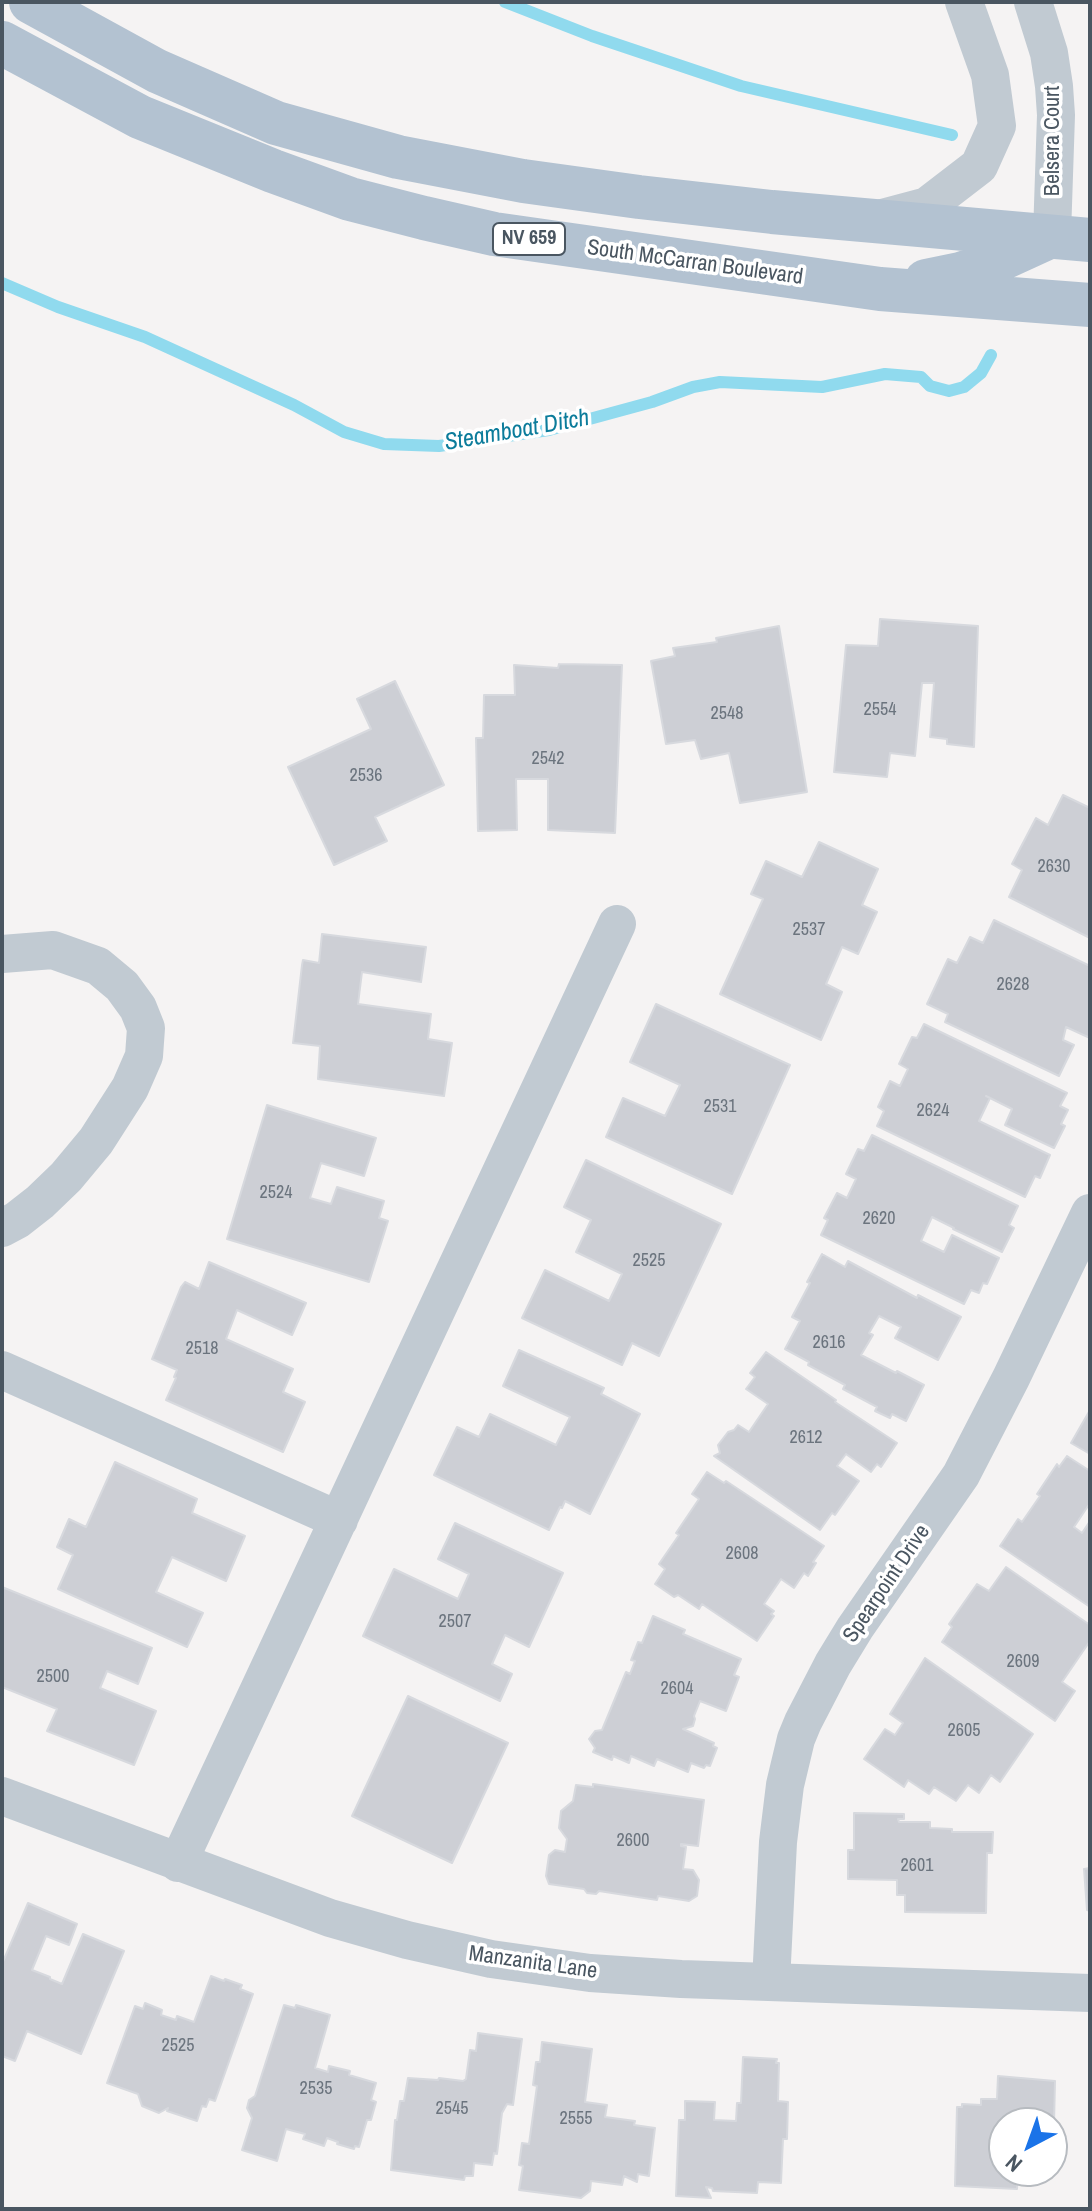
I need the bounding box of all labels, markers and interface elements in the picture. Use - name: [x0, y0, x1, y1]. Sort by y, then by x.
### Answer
- street label: Belsera Court: [1040, 86, 1066, 196]
- road number: NV 659: [493, 223, 565, 255]
- street label: South McCarran Boulevard: [585, 235, 805, 291]
- water label: Steamboat Ditch: [442, 404, 592, 458]
- house number: 2554: [864, 699, 896, 721]
- house number: 2548: [711, 703, 743, 725]
- house number: 2542: [532, 748, 564, 770]
- house number: 2536: [350, 765, 382, 787]
- house number: 2630: [1038, 856, 1070, 878]
- house number: 2537: [793, 919, 825, 941]
- house number: 2628: [997, 974, 1029, 996]
- house number: 2531: [704, 1096, 736, 1118]
- house number: 2624: [917, 1100, 949, 1122]
- house number: 2524: [260, 1182, 292, 1204]
- house number: 2620: [863, 1208, 895, 1230]
- house number: 2525: [633, 1250, 665, 1272]
- house number: 2616: [813, 1332, 845, 1354]
- house number: 2518: [186, 1338, 218, 1360]
- house number: 2612: [790, 1427, 822, 1449]
- street label: Spearpoint Drive: [838, 1520, 936, 1648]
- house number: 2608: [726, 1543, 758, 1565]
- house number: 2507: [439, 1611, 471, 1633]
- house number: 2609: [1007, 1651, 1039, 1673]
- house number: 2500: [37, 1666, 69, 1688]
- house number: 2604: [661, 1678, 693, 1700]
- house number: 2605: [948, 1720, 980, 1742]
- house number: 2600: [617, 1830, 649, 1852]
- house number: 2601: [901, 1855, 933, 1877]
- street label: Manzanita Lane: [467, 1941, 599, 1985]
- house number: 2525: [162, 2035, 194, 2057]
- house number: 2535: [300, 2078, 332, 2100]
- house number: 2545: [436, 2098, 468, 2120]
- north arrow: [988, 2107, 1068, 2187]
- house number: 2555: [560, 2108, 592, 2130]
- text: N: [999, 2148, 1028, 2179]

